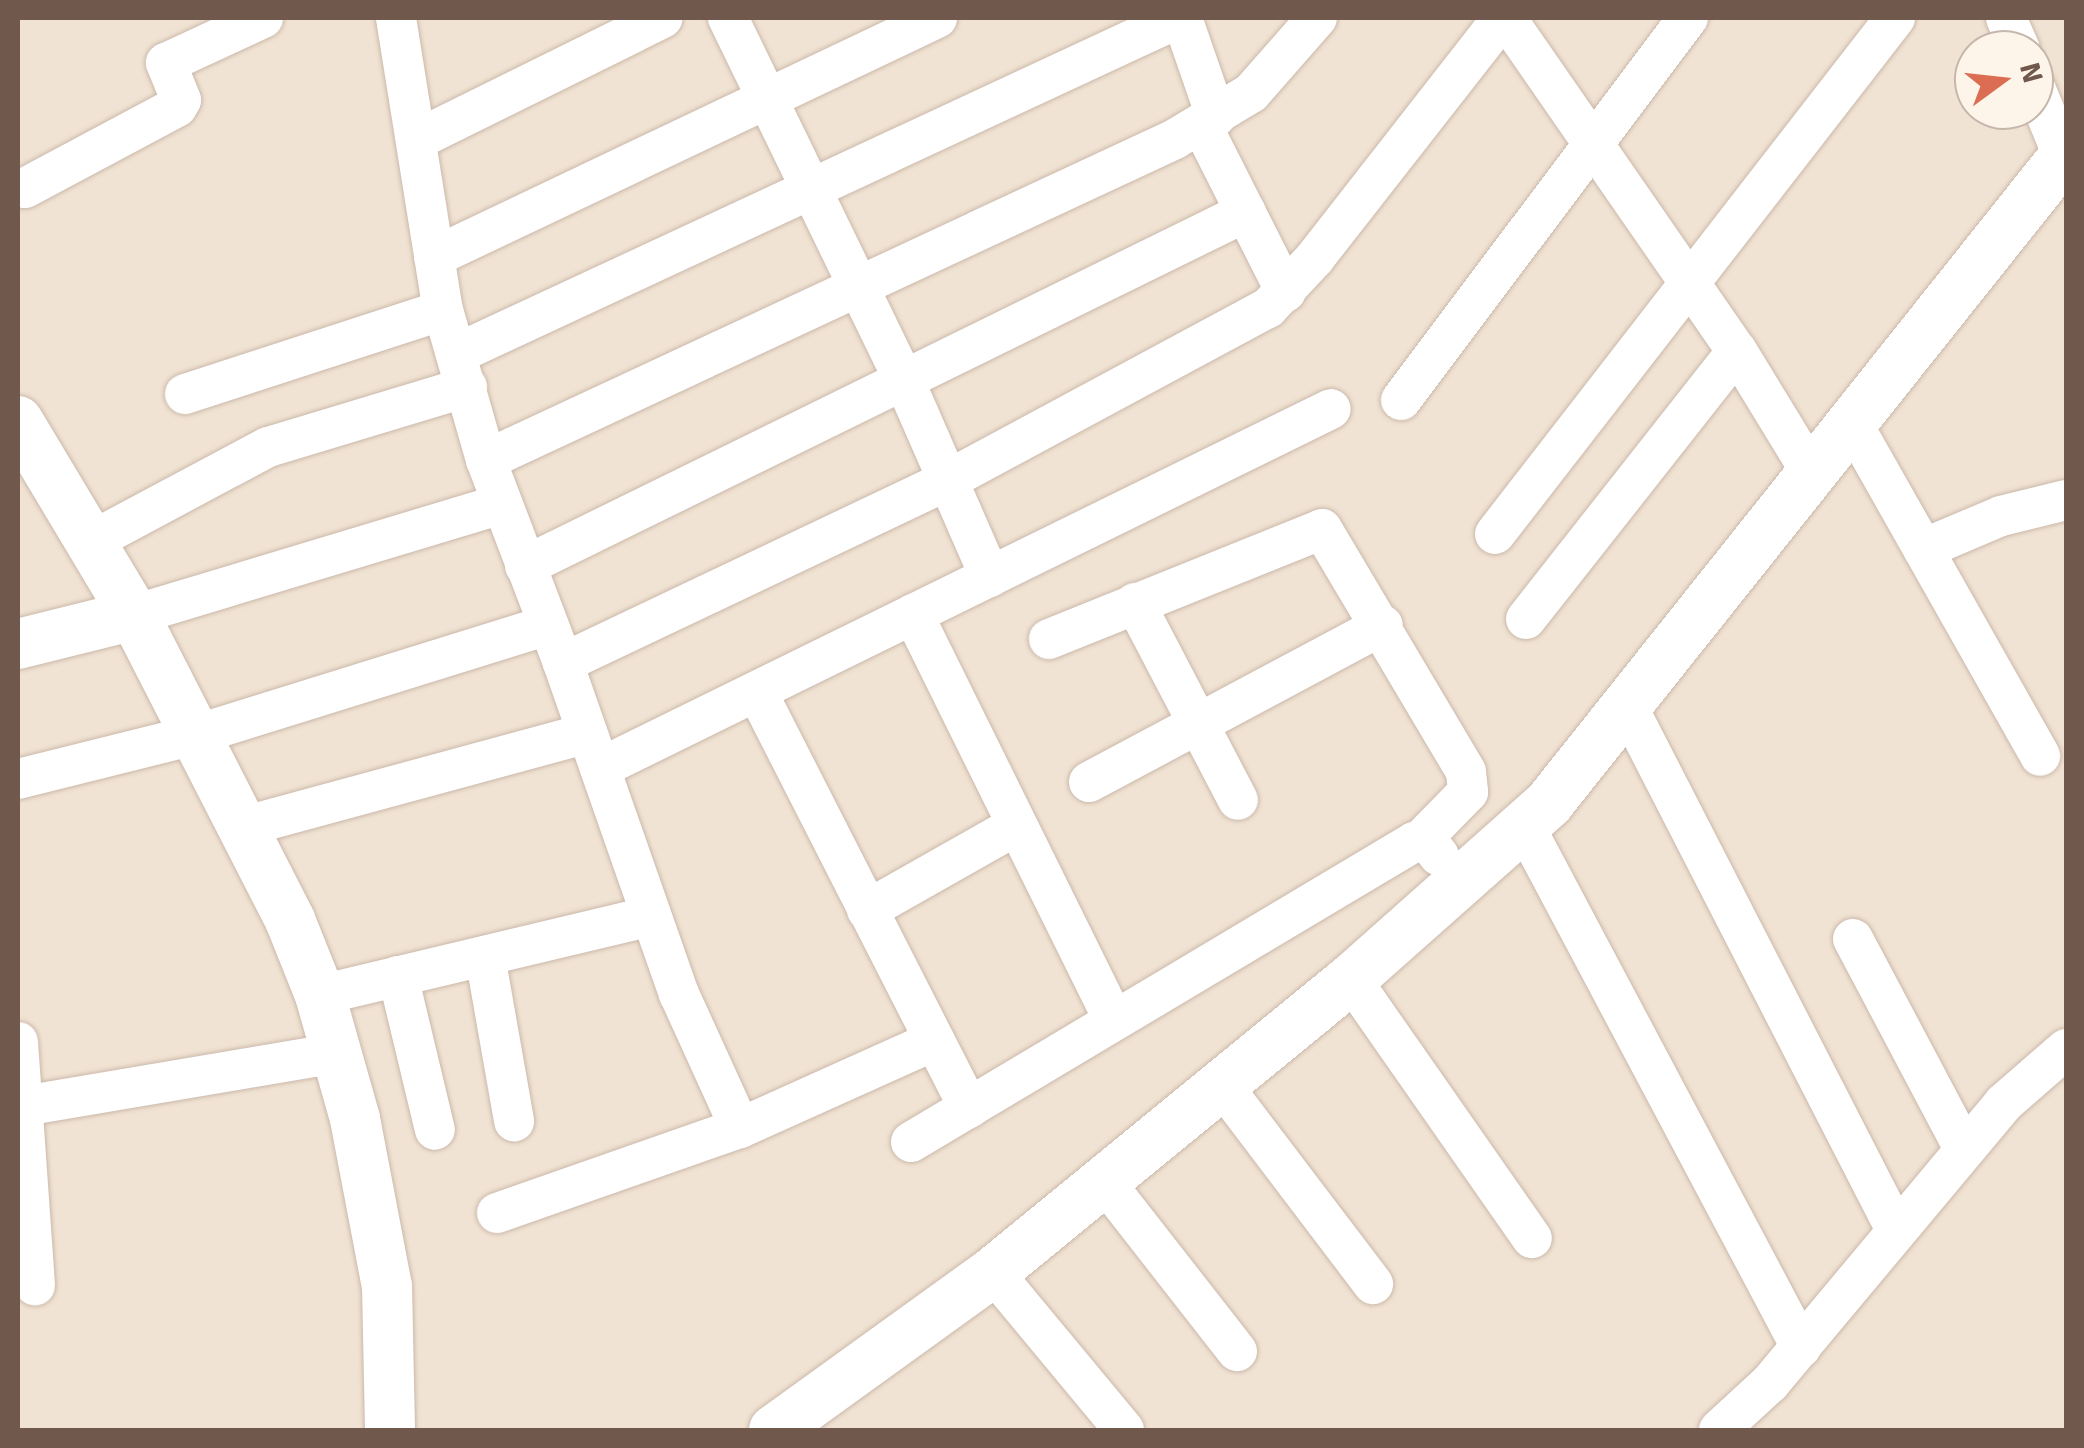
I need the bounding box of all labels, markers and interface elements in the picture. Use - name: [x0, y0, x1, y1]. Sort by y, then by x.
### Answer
- north arrow: [1954, 30, 2054, 130]
- text: N: [2012, 59, 2050, 87]

